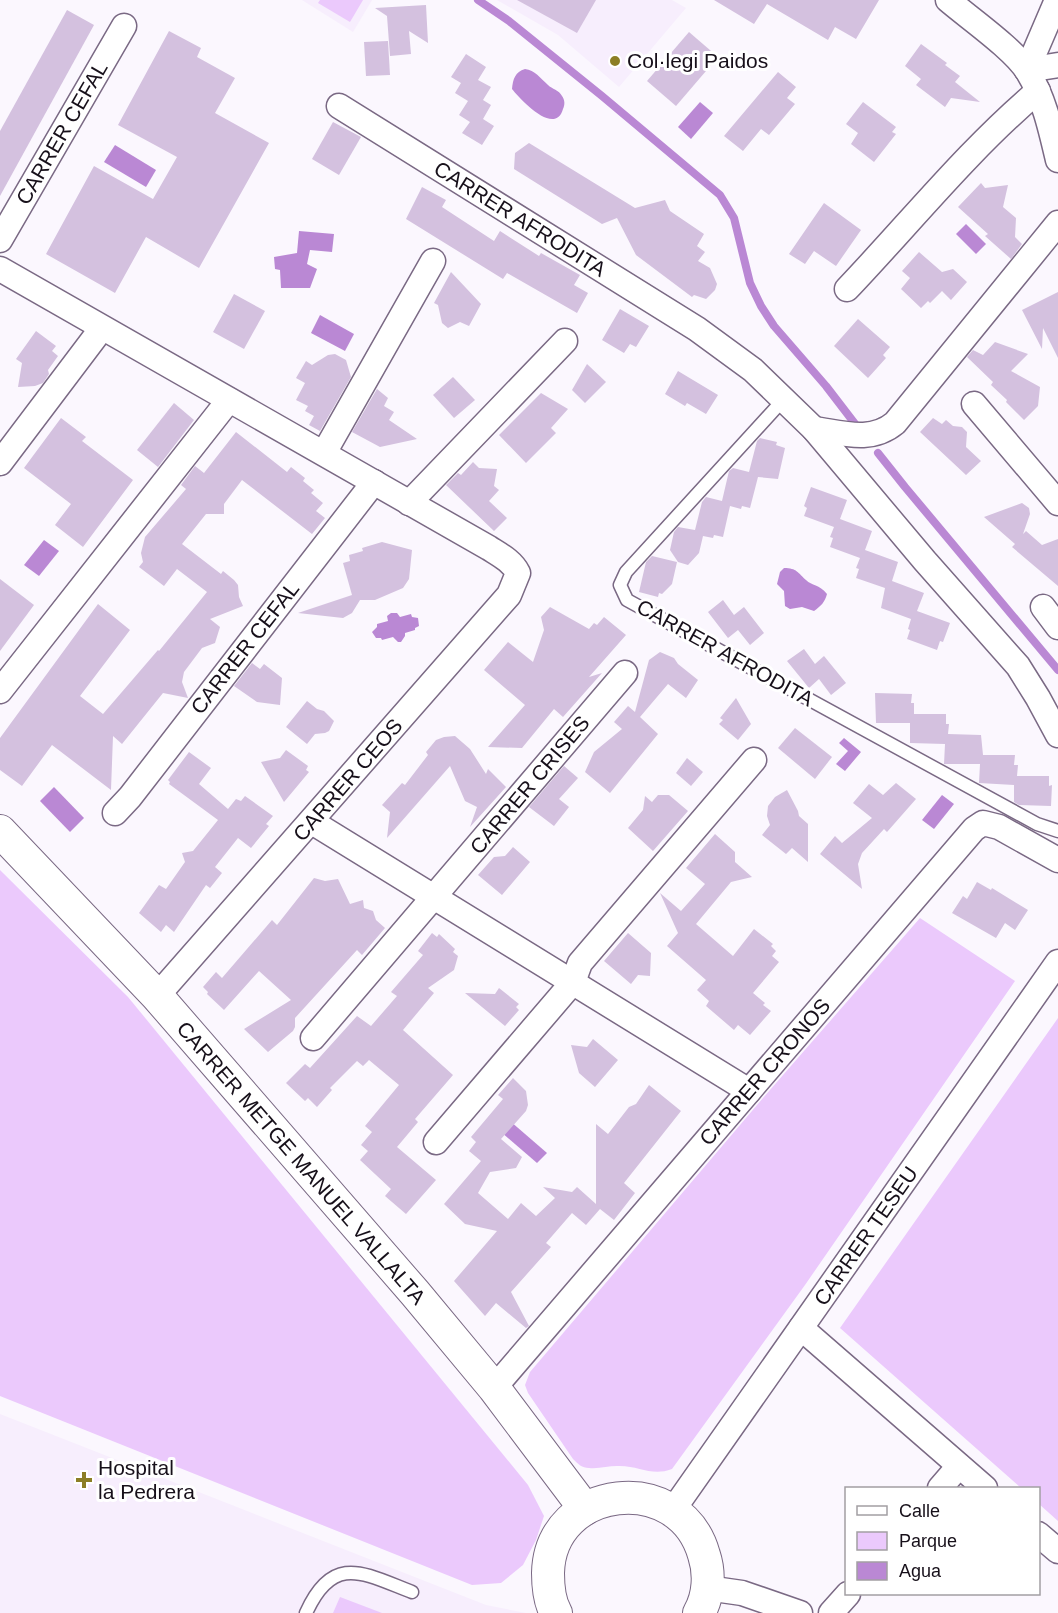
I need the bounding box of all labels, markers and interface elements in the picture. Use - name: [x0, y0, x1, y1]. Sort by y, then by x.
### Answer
- place label: Col·legi Paidos: [627, 49, 768, 72]
- marker: Col·legi Paidos: [608, 54, 622, 68]
- street label: CARRER CEFAL: [11, 57, 112, 208]
- street label: CARRER AFRODITA: [430, 156, 610, 281]
- street label: CARRER CEFAL: [186, 577, 303, 718]
- street label: CARRER AFRODITA: [633, 595, 817, 711]
- street label: CARRER CRISES: [465, 711, 594, 858]
- street label: CARRER CEOS: [288, 714, 407, 845]
- street label: CARRER CRONOS: [695, 994, 835, 1150]
- street label: CARRER METGE MANUEL VALLALTA: [172, 1017, 430, 1309]
- street label: CARRER TESEU: [809, 1162, 922, 1310]
- place label: Hospital la Pedrera: [98, 1456, 195, 1503]
- marker: Hospital la Pedrera: [75, 1471, 93, 1489]
- legend: [845, 1487, 1040, 1595]
- text: Calle: [899, 1501, 940, 1521]
- text: Parque: [899, 1531, 957, 1551]
- text: Agua: [899, 1561, 942, 1581]

